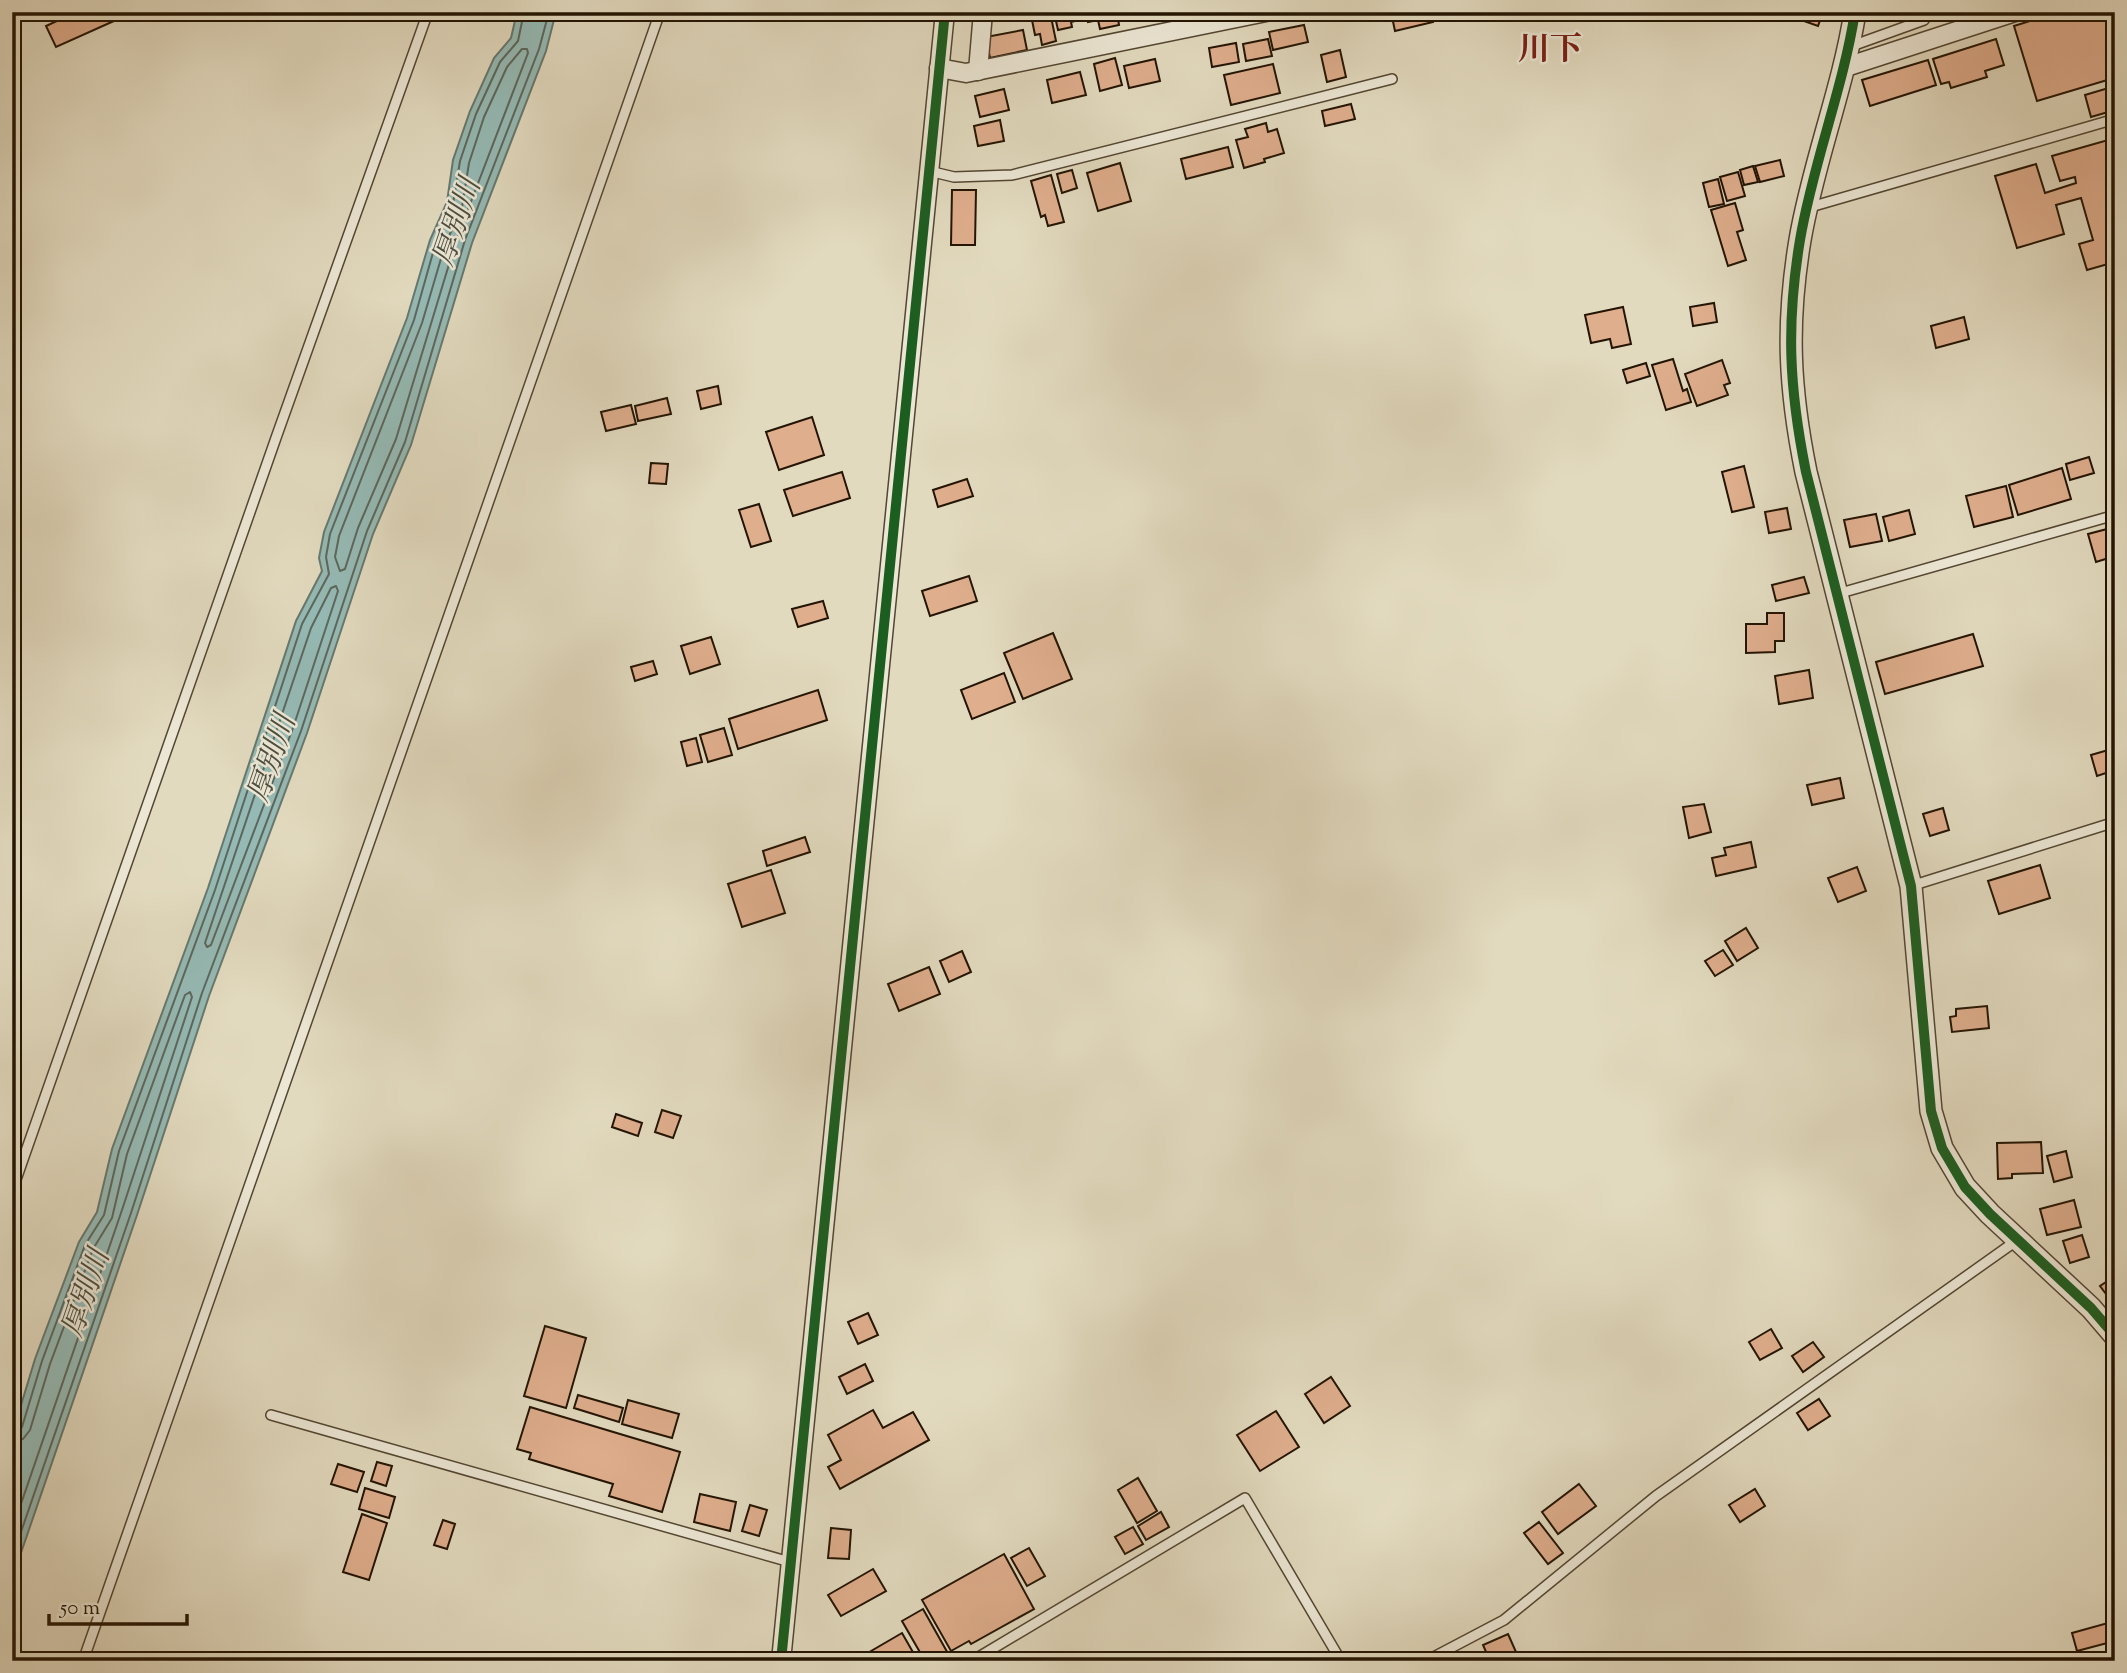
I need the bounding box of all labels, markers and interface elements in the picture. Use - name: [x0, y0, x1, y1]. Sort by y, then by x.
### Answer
- district label: 川下: [1518, 28, 1582, 74]
- water label: 厚別川: [423, 170, 494, 272]
- water label: 厚別川: [238, 706, 309, 808]
- water label: 厚別川: [52, 1241, 123, 1343]
- scale bar: [49, 1582, 187, 1626]
- text: 50 m: [59, 1594, 100, 1624]

